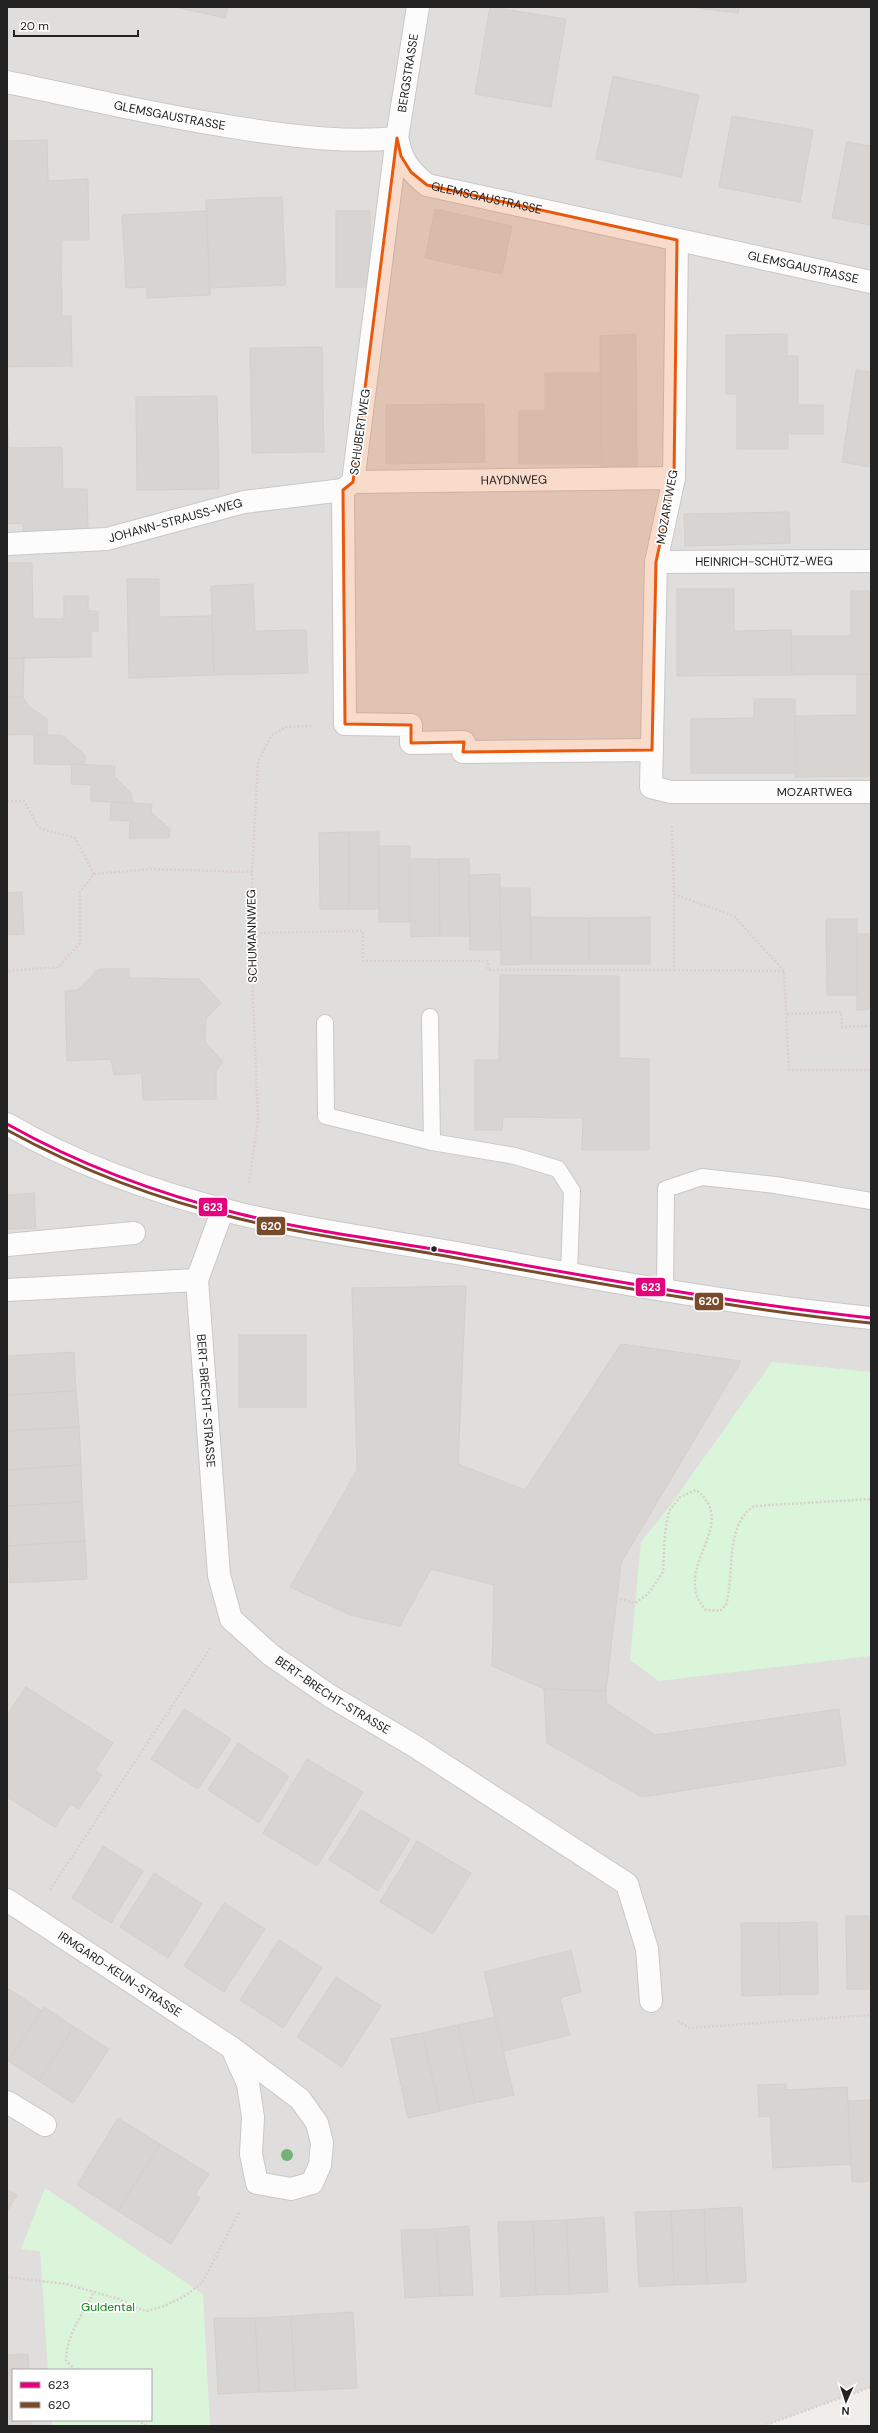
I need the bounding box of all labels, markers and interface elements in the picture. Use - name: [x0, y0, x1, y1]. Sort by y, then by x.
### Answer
- scale bar: [14, 12, 138, 38]
- text: 20 m: [20, 18, 49, 34]
- street label: BERGSTRASSE: [394, 32, 422, 114]
- street label: GLEMSGAUSTRASSE: [112, 97, 227, 134]
- street label: GLEMSGAUSTRASSE: [430, 178, 544, 218]
- street label: GLEMSGAUSTRASSE: [746, 247, 860, 287]
- street label: SCHUBERTWEG: [346, 388, 374, 476]
- street label: MOZARTWEG: [653, 469, 681, 545]
- street label: HAYDNWEG: [481, 472, 547, 488]
- street label: JOHANN-STRAUSS-WEG: [107, 495, 244, 546]
- street label: HEINRICH-SCHÜTZ-WEG: [695, 553, 833, 570]
- street label: MOZARTWEG: [777, 784, 852, 800]
- street label: SCHUMANNWEG: [243, 889, 261, 983]
- line badge: 623: [198, 1197, 228, 1217]
- text: 623: [203, 1200, 223, 1214]
- line badge: 620: [256, 1216, 286, 1236]
- text: 620: [261, 1219, 282, 1233]
- unlabelled marker: [429, 1244, 439, 1254]
- line badge: 623: [635, 1277, 666, 1297]
- text: 623: [641, 1280, 661, 1294]
- line badge: 620: [694, 1292, 724, 1311]
- text: 620: [699, 1294, 720, 1308]
- street label: BERT-BRECHT-STRASSE: [193, 1333, 219, 1468]
- street label: BERT-BRECHT-STRASSE: [272, 1652, 393, 1738]
- street label: IRMGARD-KEUN-STRASSE: [55, 1928, 185, 2021]
- park label: Guldental: [81, 2299, 135, 2315]
- legend: [12, 2369, 152, 2421]
- text: 623: [48, 2377, 69, 2393]
- north arrow: [826, 2381, 866, 2421]
- text: 620: [48, 2397, 70, 2413]
- text: N: [841, 2404, 850, 2418]

